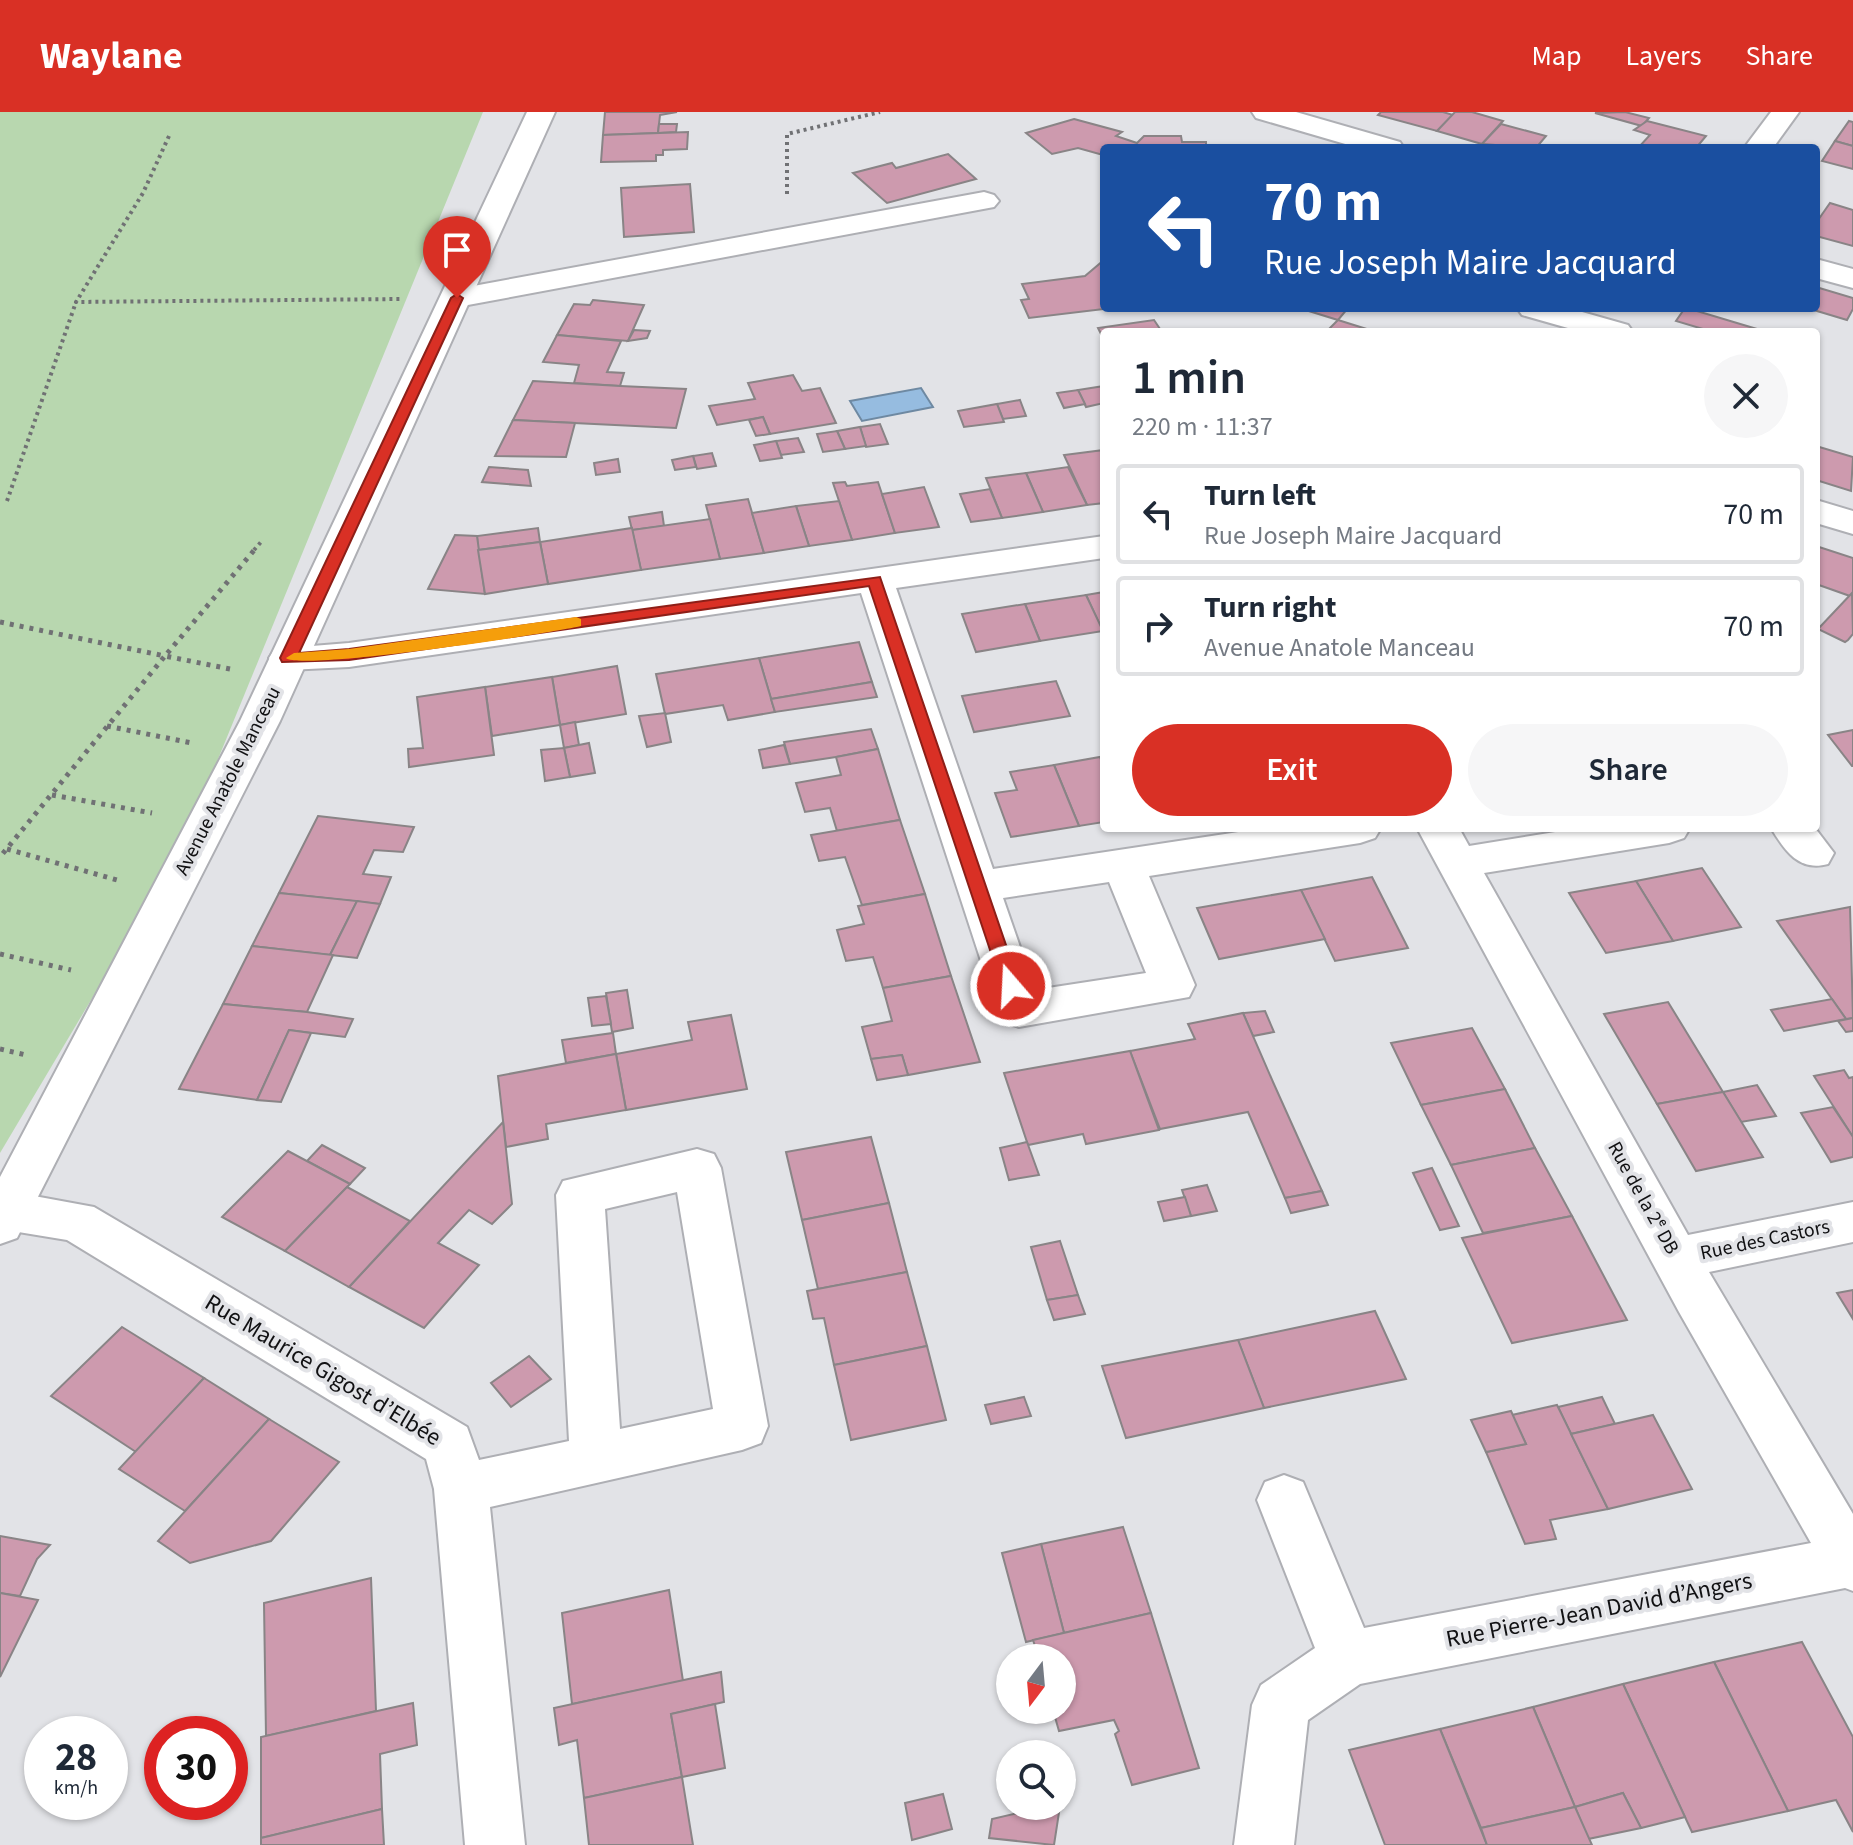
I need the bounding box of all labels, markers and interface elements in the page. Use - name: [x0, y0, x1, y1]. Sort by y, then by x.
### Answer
- text: Waylane: [40, 29, 183, 83]
- text: Map: [1531, 36, 1581, 76]
- text: Layers: [1625, 36, 1701, 76]
- text: Share: [1745, 36, 1813, 76]
- text: 70 m: [1264, 163, 1382, 242]
- icon: left: [1132, 176, 1236, 280]
- pin: [423, 216, 491, 298]
- icon: arrive: [435, 228, 479, 272]
- text: Rue Joseph Maire Jacquard: [1264, 237, 1677, 288]
- text: 1 min: [1132, 344, 1246, 412]
- button: close: [1704, 354, 1788, 438]
- text: 220 m · 11:37: [1132, 408, 1273, 445]
- text: Turn left: [1204, 474, 1316, 517]
- icon: left: [1136, 492, 1180, 536]
- text: 70 m: [1723, 493, 1784, 536]
- text: Rue Joseph Maire Jacquard: [1204, 517, 1502, 554]
- text: Turn right: [1204, 586, 1336, 629]
- icon: right: [1136, 604, 1180, 648]
- text: 70 m: [1723, 605, 1784, 648]
- text: Avenue Anatole Manceau: [1204, 629, 1475, 666]
- street label: Avenue Anatole Manceau: [168, 682, 288, 880]
- button: Exit: [1132, 724, 1452, 816]
- button: Share: [1468, 724, 1788, 816]
- position arrow: [969, 944, 1053, 1028]
- street label: Rue de la 2ᵉ DB: [1600, 1137, 1686, 1259]
- street label: Rue des Castors: [1698, 1213, 1832, 1267]
- street label: Rue Maurice Gigost d’Elbée: [198, 1285, 448, 1455]
- street label: Rue Pierre-Jean David d’Angers: [1443, 1563, 1755, 1657]
- north arrow: [996, 1644, 1076, 1724]
- map controls: [996, 1644, 1076, 1820]
- speed limit sign: 30: [144, 1716, 248, 1820]
- text: 28: [55, 1729, 97, 1786]
- button: search: [996, 1740, 1076, 1820]
- text: km/h: [54, 1774, 98, 1802]

